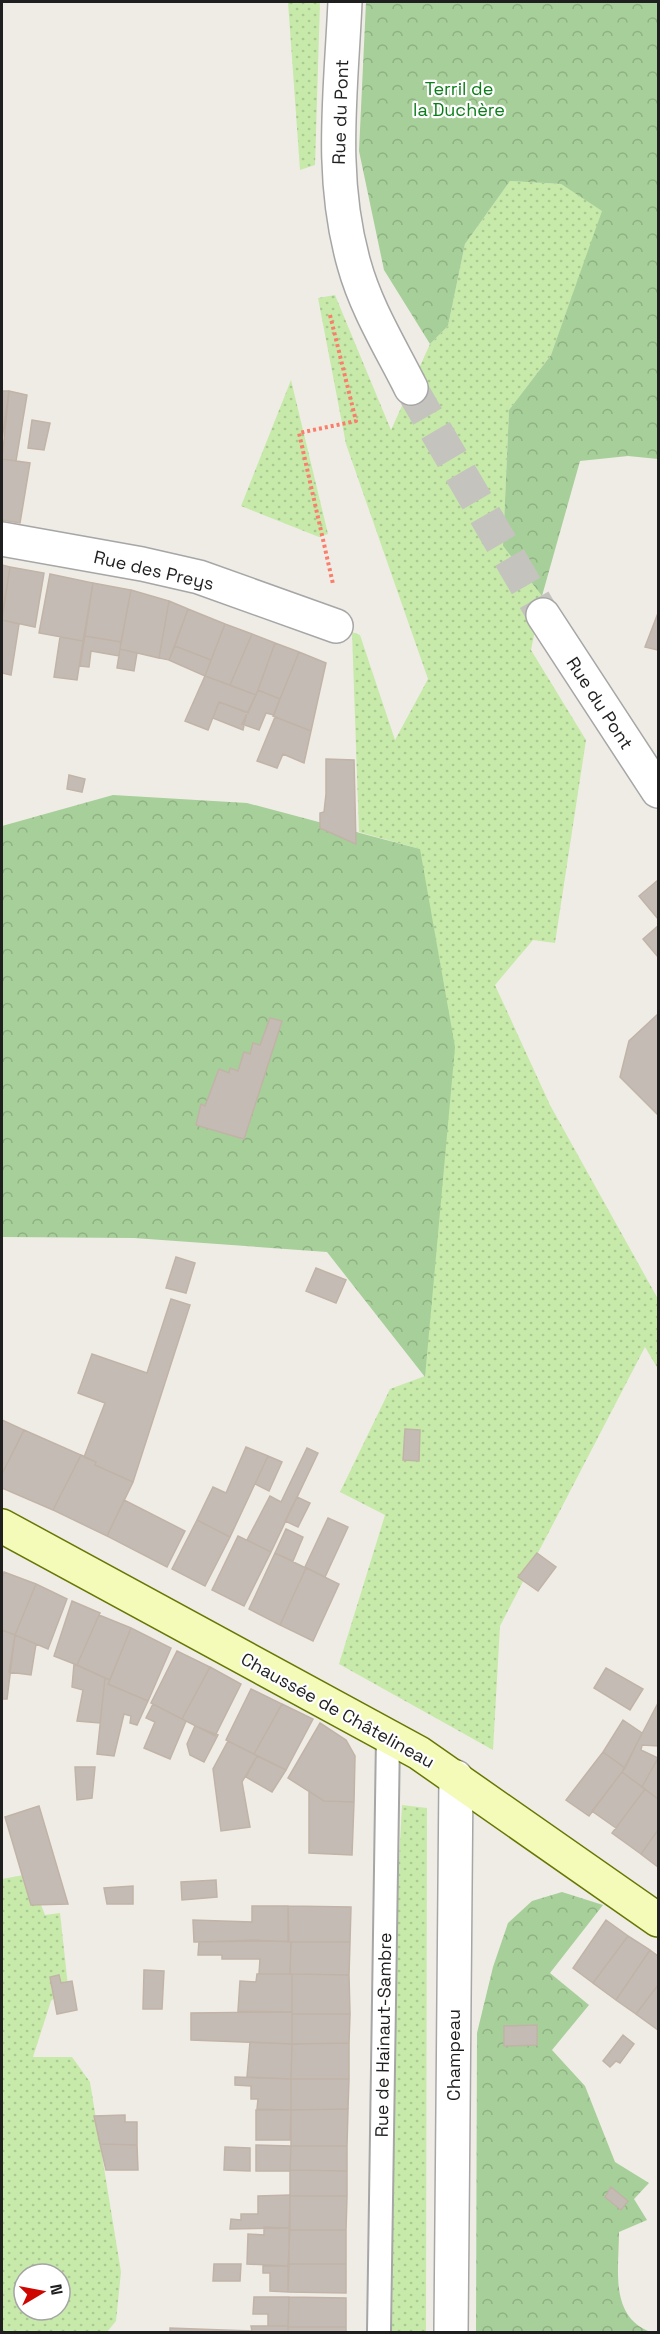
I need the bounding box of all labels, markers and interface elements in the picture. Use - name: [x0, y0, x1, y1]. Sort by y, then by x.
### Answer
- street label: Rue du Pont: [327, 59, 353, 165]
- park label: Terril de la Duchère: [413, 77, 505, 121]
- street label: Rue des Preys: [92, 545, 216, 595]
- street label: Rue du Pont: [562, 652, 638, 754]
- street label: Chaussée de Châtelineau: [237, 1647, 439, 1773]
- street label: Rue de Hainaut-Sambre: [370, 1932, 396, 2138]
- street label: Champeau: [442, 2009, 465, 2101]
- north arrow: [12, 2262, 72, 2322]
- text: N: [45, 2282, 68, 2297]

